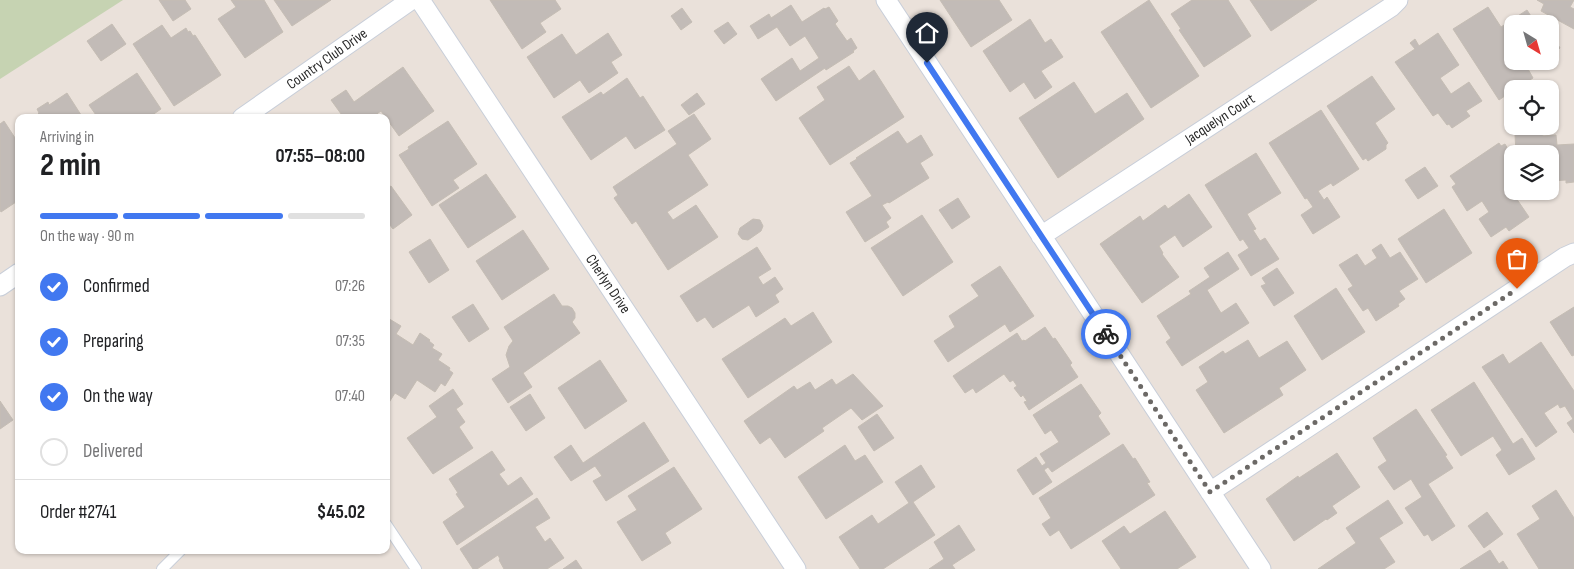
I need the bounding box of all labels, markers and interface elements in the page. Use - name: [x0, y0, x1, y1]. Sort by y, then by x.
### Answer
- pin: [906, 12, 948, 63]
- north arrow: [1504, 15, 1559, 70]
- map controls: [1504, 15, 1559, 200]
- icon: home: [913, 19, 941, 47]
- street label: Country Club Drive: [283, 24, 371, 94]
- button: locate: [1504, 80, 1559, 135]
- street label: Jacquelyn Court: [1181, 89, 1259, 149]
- text: Arriving in: [40, 128, 94, 147]
- text: 07:55–08:00: [275, 145, 365, 168]
- button: layers: [1504, 145, 1559, 200]
- text: 2 min: [40, 146, 101, 185]
- text: On the way · 90 m: [40, 227, 134, 246]
- pin: [1496, 238, 1538, 289]
- icon: bag: [1503, 245, 1531, 273]
- street label: Cherlyn Drive: [581, 251, 635, 317]
- icon: check: [40, 273, 68, 301]
- text: Confirmed: [83, 275, 150, 298]
- text: 07:26: [335, 277, 365, 296]
- courier: [1081, 309, 1131, 359]
- icon: bike: [1092, 320, 1120, 348]
- icon: check: [40, 328, 68, 356]
- text: Preparing: [83, 330, 144, 353]
- text: 07:35: [335, 332, 365, 351]
- icon: check: [40, 383, 68, 411]
- text: On the way: [83, 385, 153, 408]
- text: 07:40: [335, 387, 365, 406]
- text: Delivered: [83, 440, 143, 463]
- text: Order #2741: [40, 501, 116, 524]
- text: $45.02: [317, 501, 365, 524]

